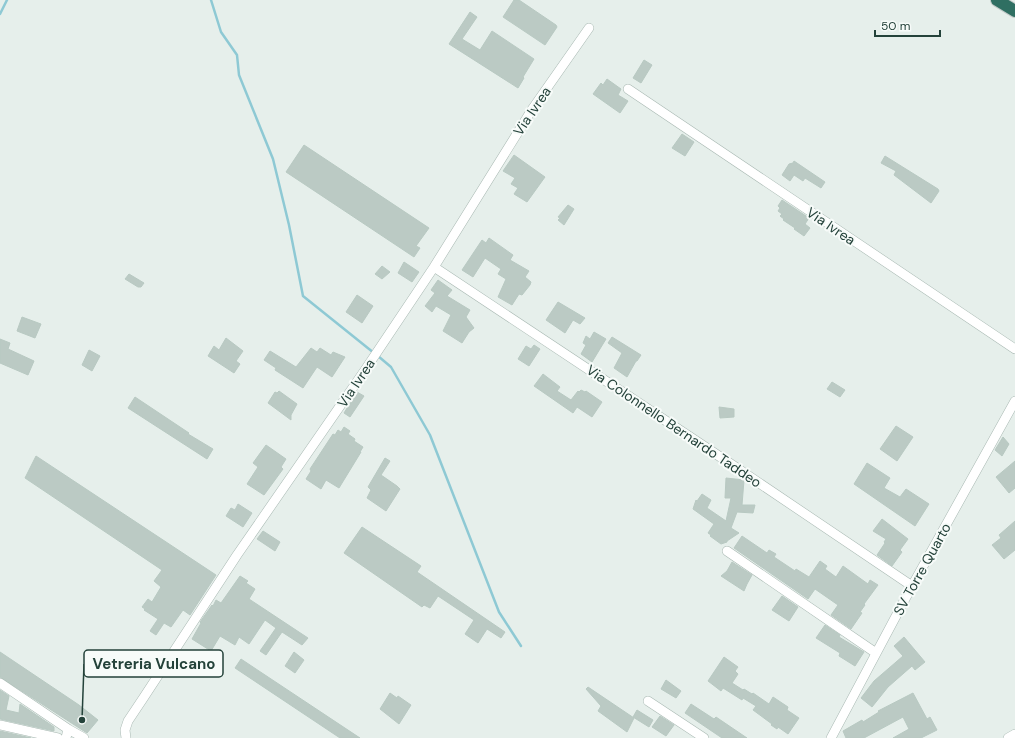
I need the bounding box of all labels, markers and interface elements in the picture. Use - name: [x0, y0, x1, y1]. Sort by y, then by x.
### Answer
- scale bar: [875, 12, 940, 38]
- text: 50 m: [881, 18, 910, 34]
- street label: Via Ivrea: [509, 83, 555, 139]
- street label: Via Ivrea: [803, 203, 859, 249]
- street label: Via Ivrea: [333, 355, 379, 411]
- street label: Via Colonnello Bernardo Taddeo: [583, 361, 765, 491]
- street label: SV Torre Quarto: [889, 520, 955, 618]
- callout: Vetreria Vulcano: [84, 650, 223, 677]
- text: Vetreria Vulcano: [93, 654, 215, 674]

